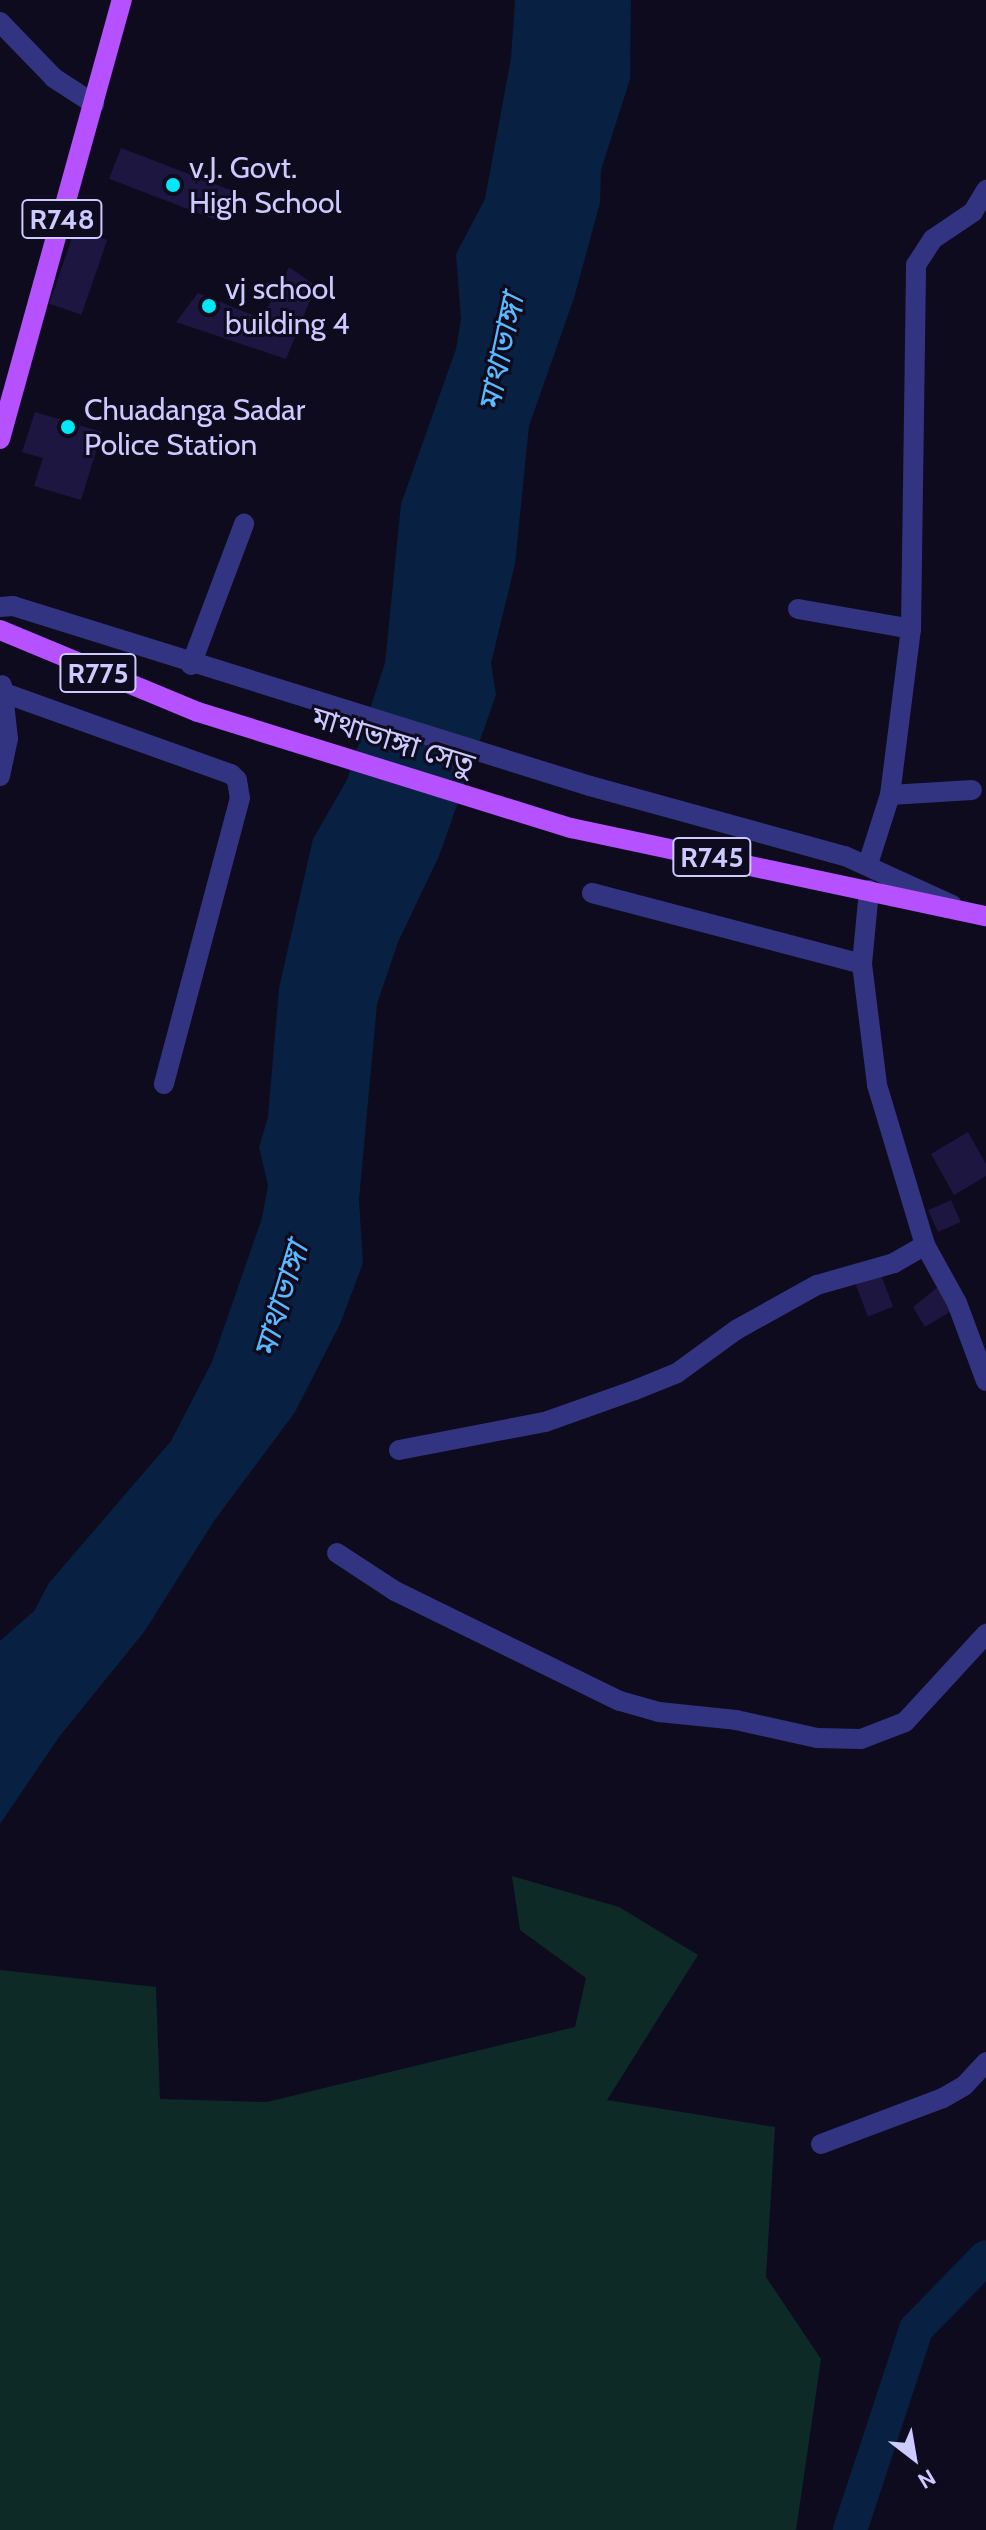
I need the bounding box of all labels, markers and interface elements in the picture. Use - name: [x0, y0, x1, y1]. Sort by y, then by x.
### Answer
- place label: v.J. Govt. High School: [189, 150, 342, 220]
- marker: v.J. Govt. High School: [164, 176, 182, 194]
- road number: R748: [20, 195, 104, 243]
- place label: vj school building 4: [225, 271, 349, 342]
- water label: মাথাভাঙ্গা: [470, 291, 532, 415]
- marker: vj school building 4: [200, 297, 218, 315]
- place label: Chuadanga Sadar Police Station: [84, 392, 305, 462]
- marker: Chuadanga Sadar Police Station: [59, 418, 77, 436]
- road number: R775: [58, 649, 138, 697]
- street label: মাথাভাঙ্গা সেতু: [307, 699, 479, 783]
- road number: R745: [672, 833, 752, 881]
- water label: মাথাভাঙ্গা: [245, 1238, 317, 1362]
- north arrow: [874, 2418, 954, 2498]
- text: N: [913, 2463, 940, 2495]

